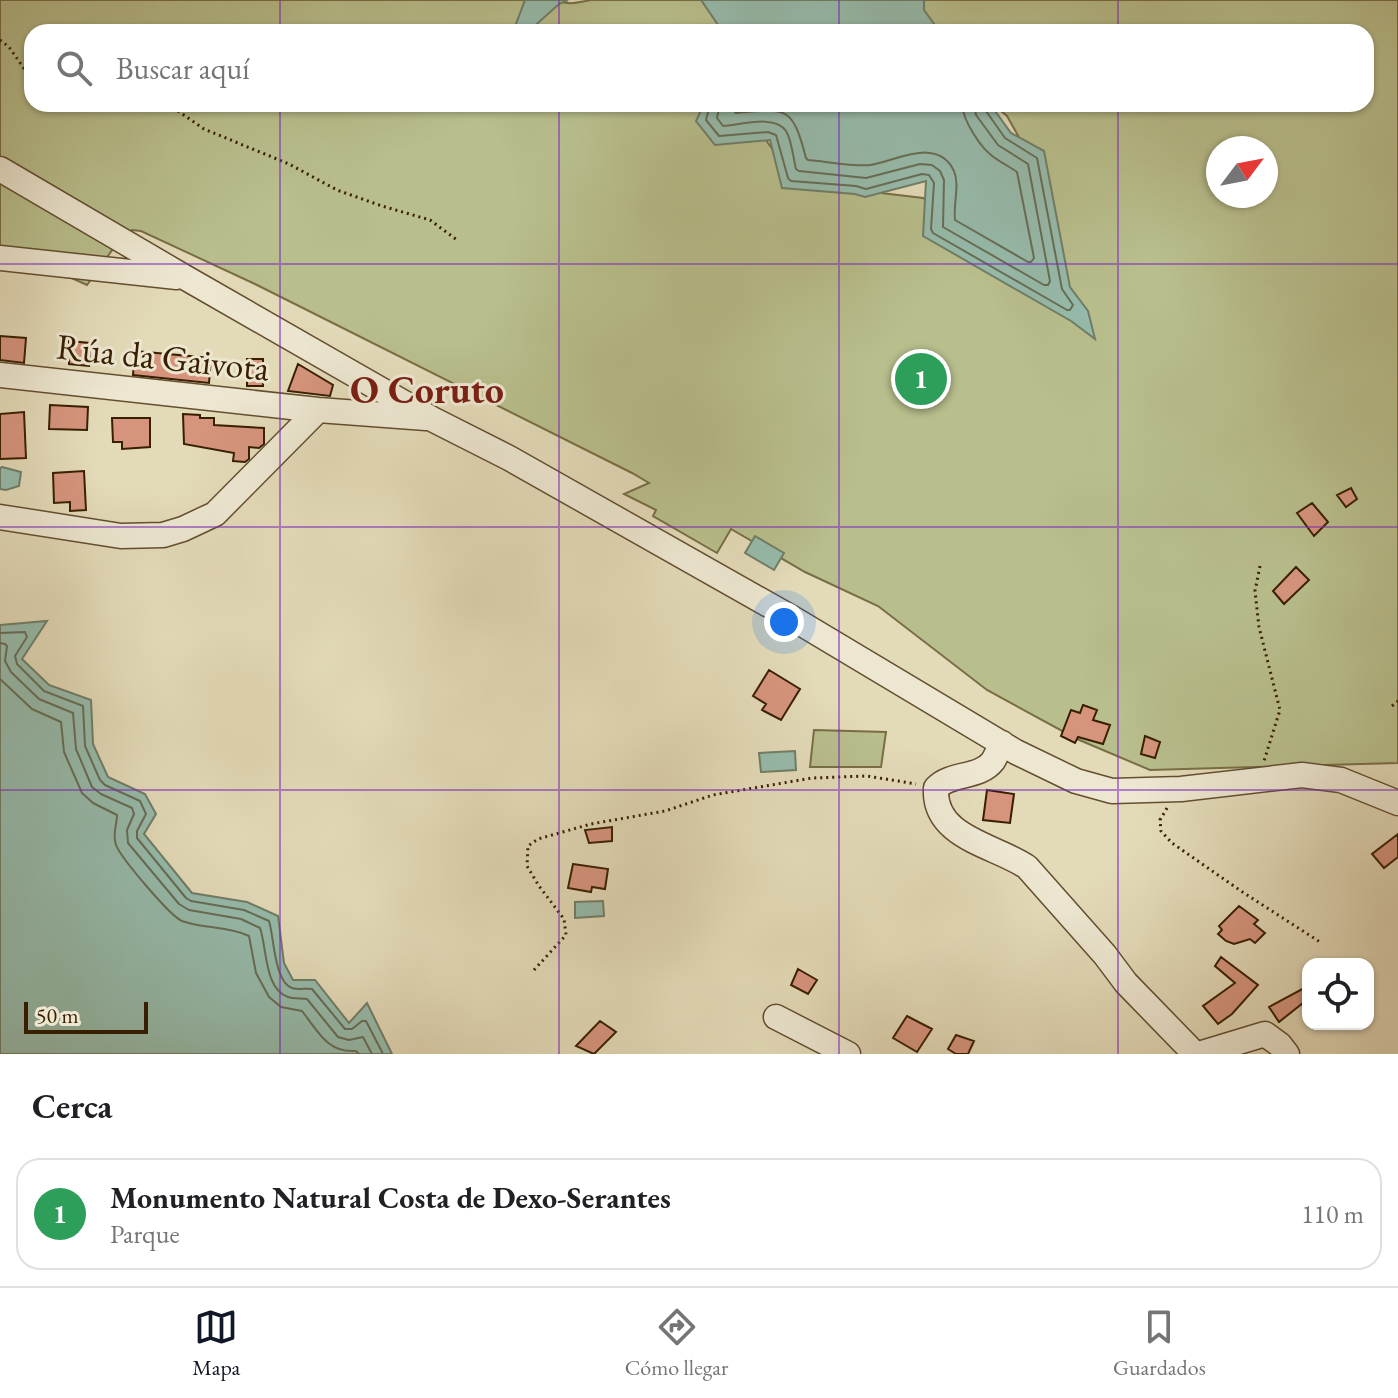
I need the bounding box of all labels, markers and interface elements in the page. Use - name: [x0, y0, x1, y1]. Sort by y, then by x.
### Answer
- search box: [24, 24, 1374, 112]
- icon: search: [52, 46, 96, 90]
- text: Buscar aquí: [116, 49, 250, 88]
- north arrow: [1206, 136, 1278, 208]
- street label: Rúa da Gaivota: [54, 322, 272, 392]
- pin: 1: [895, 349, 947, 409]
- district label: O Coruto: [350, 365, 504, 414]
- your location: [764, 602, 804, 642]
- map controls: [1302, 958, 1374, 1030]
- button: locate: [1302, 958, 1374, 1030]
- scale bar: [24, 998, 148, 1034]
- text: 50 m: [36, 1001, 79, 1030]
- text: Cerca: [32, 1084, 112, 1128]
- text: Monumento Natural Costa de Dexo-Serantes: [110, 1178, 671, 1217]
- text: 1: [53, 1197, 67, 1231]
- text: 110 m: [1301, 1197, 1364, 1231]
- text: Parque: [110, 1217, 180, 1251]
- tab: Mapa: [192, 1305, 240, 1382]
- tab: Cómo llegar: [625, 1305, 728, 1382]
- tab: Guardados: [1113, 1305, 1206, 1382]

